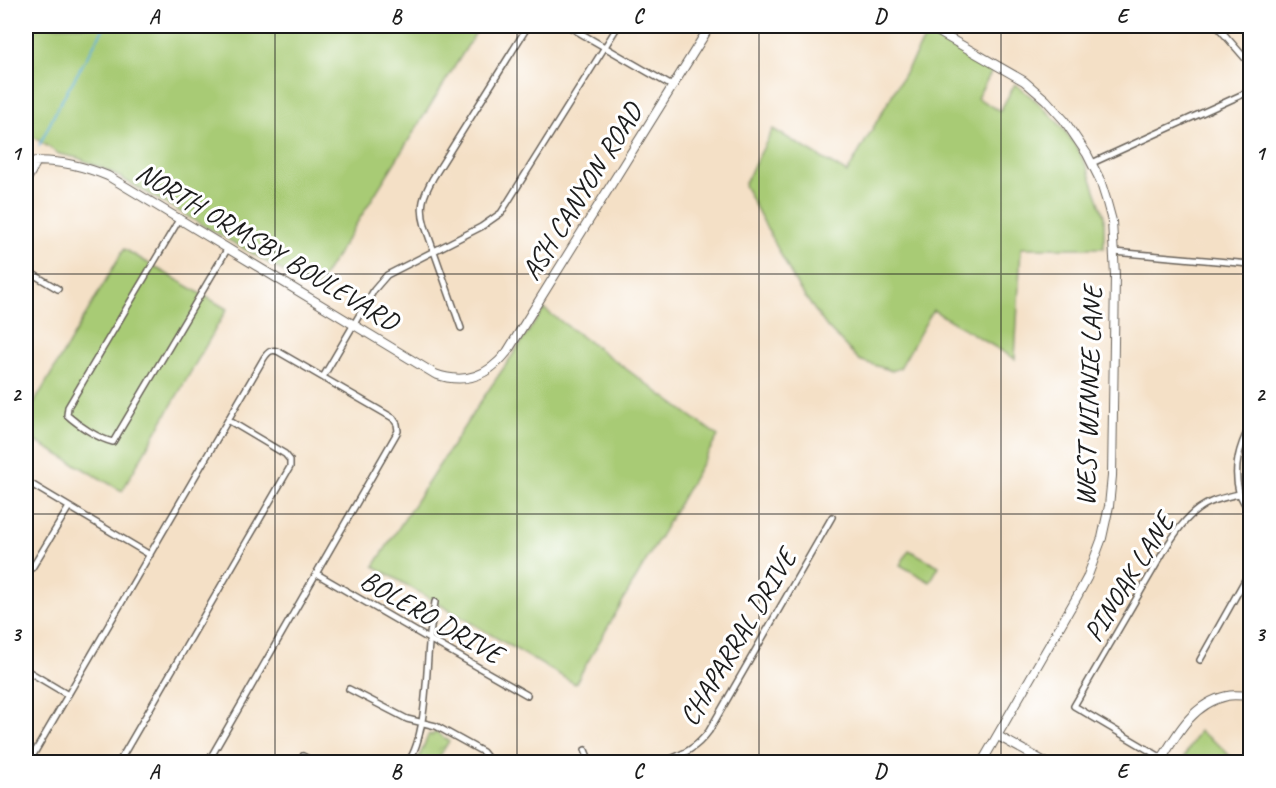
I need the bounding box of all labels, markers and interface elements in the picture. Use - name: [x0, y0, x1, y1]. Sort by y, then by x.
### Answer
- text: A: [149, 4, 161, 29]
- text: B: [391, 4, 403, 29]
- text: C: [633, 4, 645, 29]
- text: D: [874, 4, 888, 29]
- text: E: [1117, 4, 1131, 29]
- street label: ASH CANYON ROAD: [513, 95, 651, 286]
- text: 1: [12, 141, 23, 166]
- text: 1: [1256, 141, 1267, 166]
- street label: NORTH ORMSBY BOULEVARD: [130, 154, 407, 340]
- street label: WEST WINNIE LANE: [1067, 282, 1110, 507]
- text: 2: [12, 382, 23, 407]
- text: 2: [1256, 382, 1267, 407]
- street label: PINOAK LANE: [1075, 504, 1183, 648]
- street label: CHAPARRAL DRIVE: [671, 540, 806, 732]
- street label: BOLERO DRIVE: [354, 562, 512, 673]
- text: 3: [12, 622, 23, 647]
- text: 3: [1256, 622, 1267, 647]
- text: A: [149, 759, 161, 784]
- text: B: [391, 759, 403, 784]
- text: C: [633, 759, 645, 784]
- text: D: [874, 759, 888, 784]
- text: E: [1117, 759, 1131, 784]

